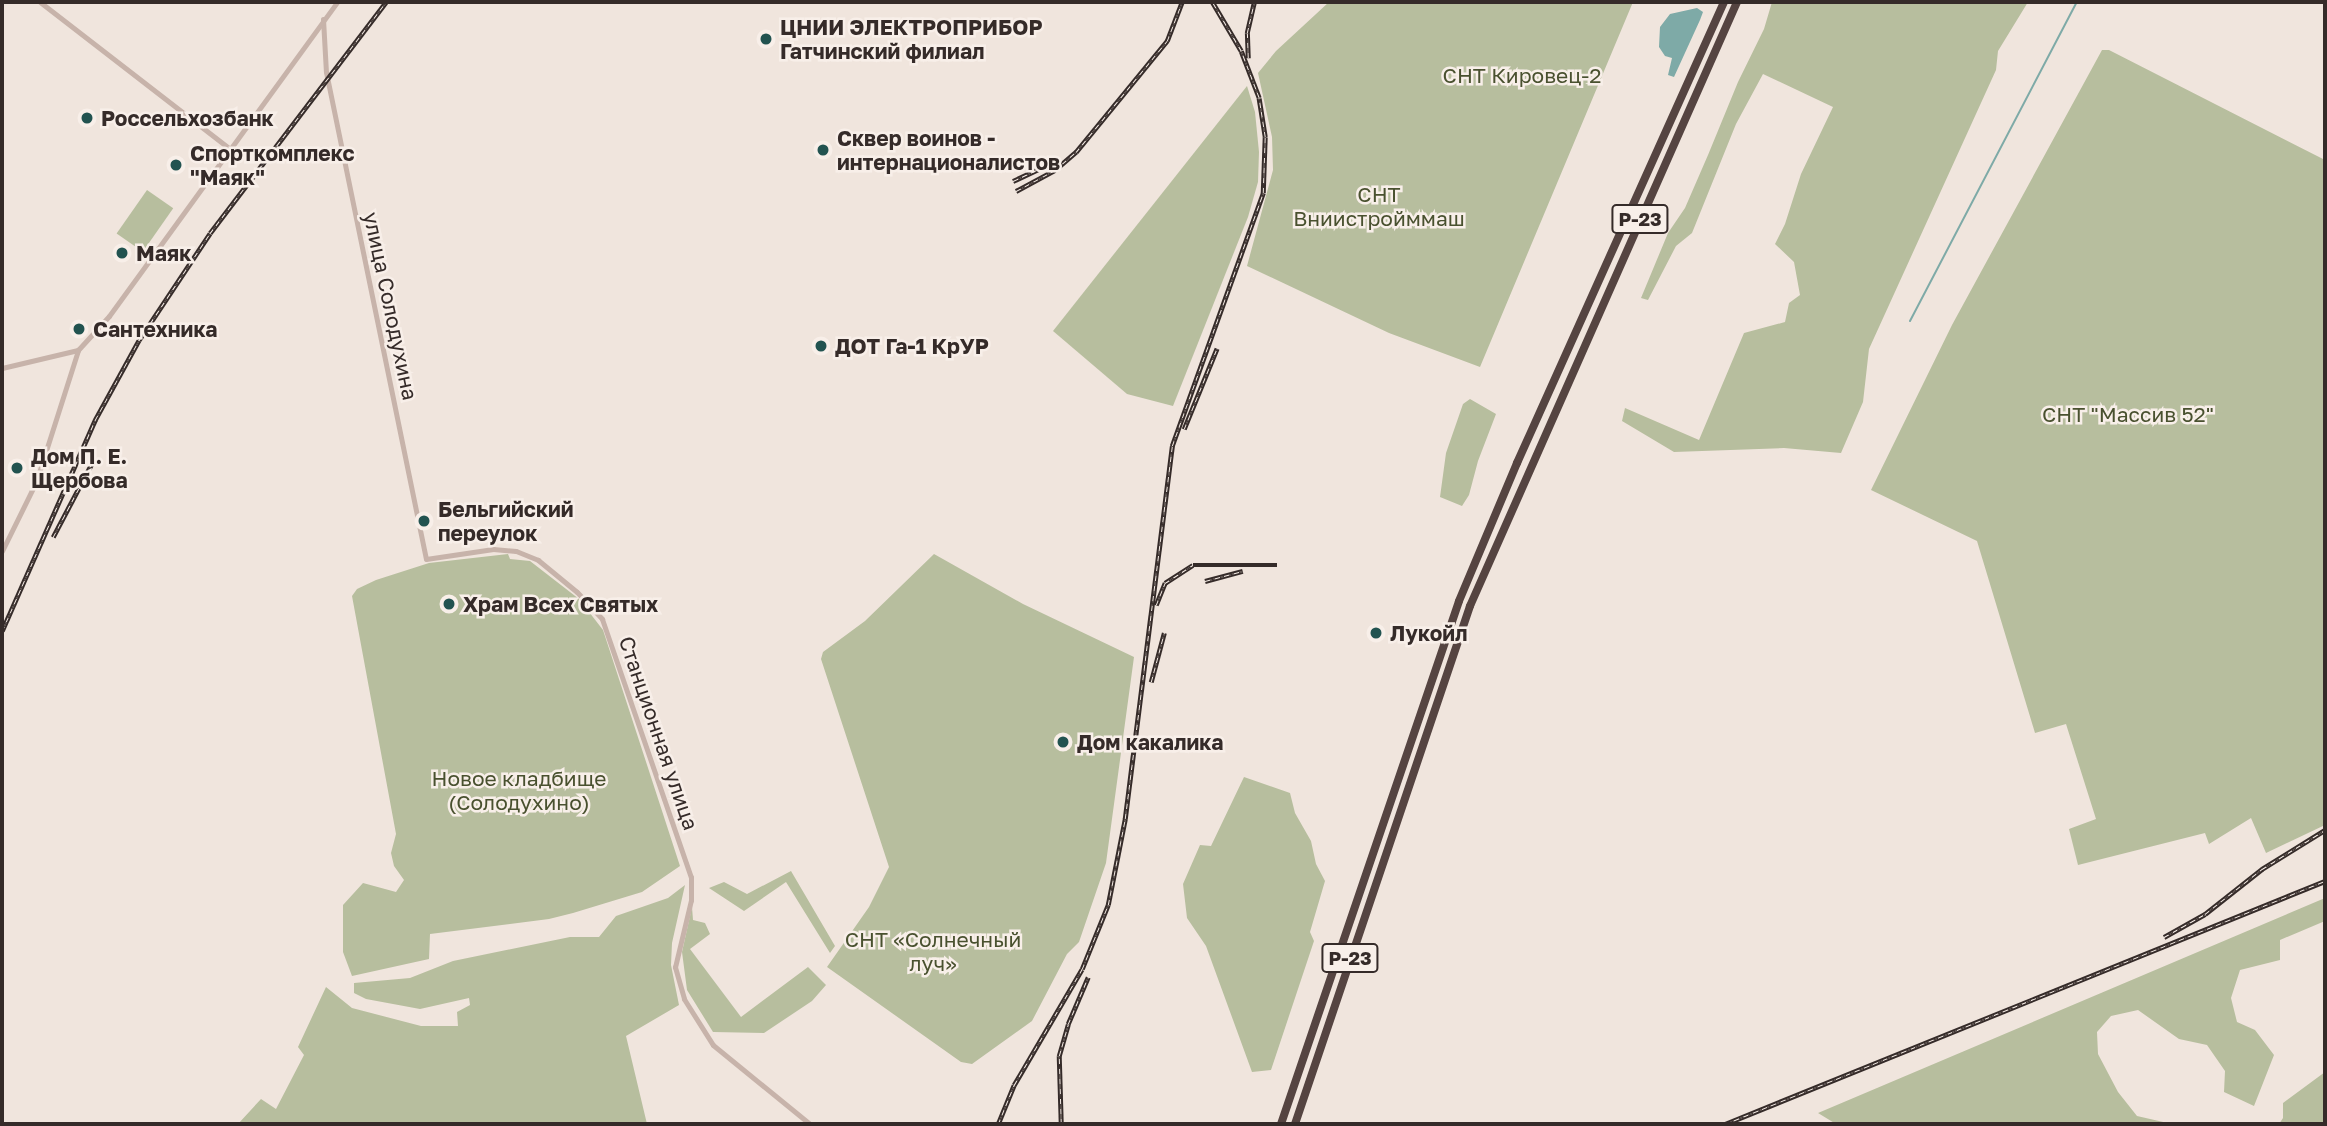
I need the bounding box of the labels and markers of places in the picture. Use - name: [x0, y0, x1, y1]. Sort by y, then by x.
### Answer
- place label: ЦНИИ ЭЛЕКТРОПРИБОР Гатчинский филиал: [780, 14, 1043, 64]
- marker: ЦНИИ ЭЛЕКТРОПРИБОР Гатчинский филиал: [758, 31, 774, 47]
- place label: Россельхозбанк: [101, 105, 274, 131]
- marker: Россельхозбанк: [79, 110, 95, 126]
- place label: Сквер воинов - интернационалистов: [837, 125, 1060, 175]
- place label: Спорткомплекс "Маяк": [190, 140, 355, 190]
- marker: Сквер воинов - интернационалистов: [815, 142, 831, 158]
- marker: Спорткомплекс "Маяк": [168, 157, 184, 173]
- place label: Маяк: [136, 240, 191, 266]
- marker: Маяк: [114, 245, 130, 261]
- place label: Сантехника: [93, 316, 218, 342]
- marker: Сантехника: [71, 321, 87, 337]
- place label: ДОТ Га-1 КрУР: [835, 333, 989, 359]
- marker: ДОТ Га-1 КрУР: [813, 338, 829, 354]
- place label: Дом П. Е. Щербова: [31, 443, 128, 493]
- marker: Дом П. Е. Щербова: [9, 460, 25, 476]
- place label: Бельгийский переулок: [438, 496, 574, 546]
- marker: Бельгийский переулок: [416, 513, 432, 529]
- place label: Храм Всех Святых: [463, 591, 658, 617]
- marker: Храм Всех Святых: [441, 596, 457, 612]
- place label: Лукойл: [1390, 620, 1468, 646]
- marker: Лукойл: [1368, 625, 1384, 641]
- place label: Дом какалика: [1077, 729, 1223, 755]
- marker: Дом какалика: [1055, 734, 1071, 750]

